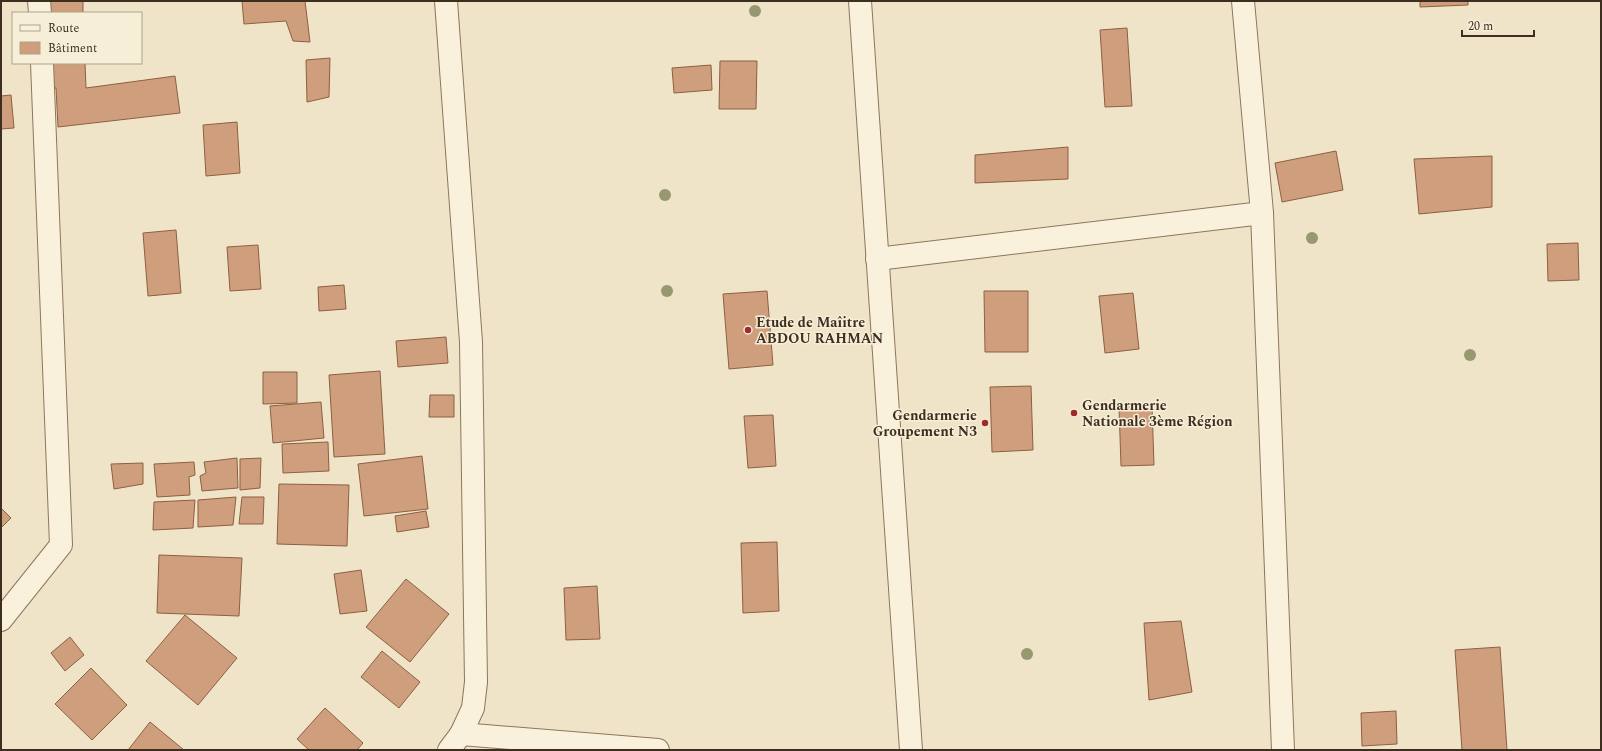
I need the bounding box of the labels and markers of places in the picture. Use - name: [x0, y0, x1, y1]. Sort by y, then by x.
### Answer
- place label: Etude de Maîitre ABDOU RAHMAN: [756, 312, 883, 349]
- marker: Etude de Maîitre ABDOU RAHMAN: [743, 325, 753, 335]
- place label: Gendarmerie Nationale 3ème Région: [1082, 395, 1233, 432]
- place label: Gendarmerie Groupement N3: [873, 405, 977, 442]
- marker: Gendarmerie Nationale 3ème Région: [1069, 408, 1079, 418]
- marker: Gendarmerie Groupement N3: [980, 418, 990, 428]

